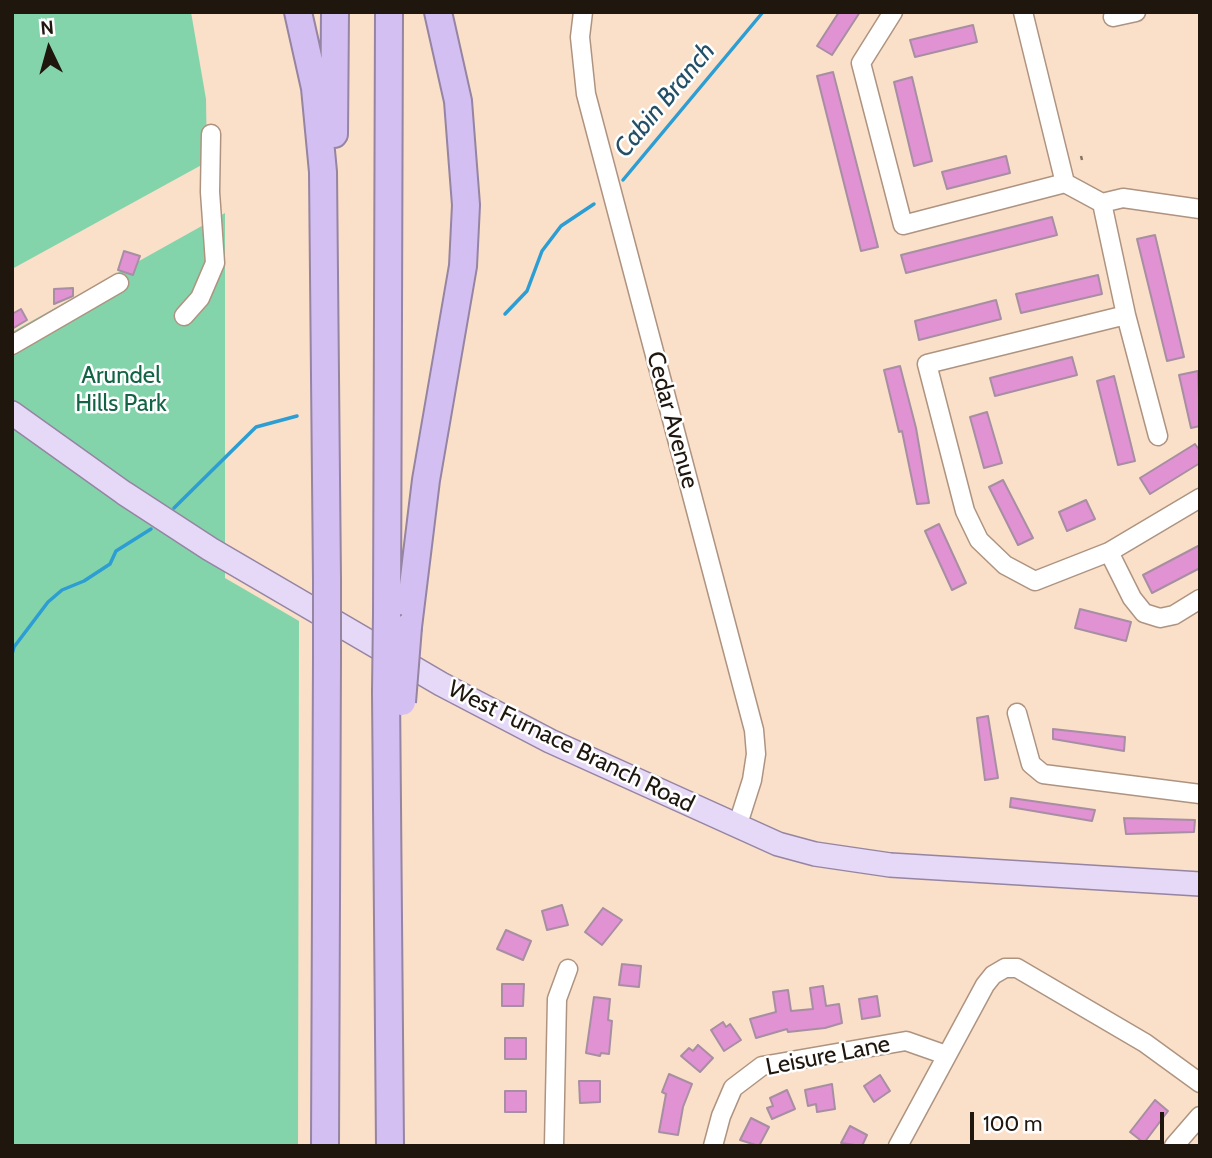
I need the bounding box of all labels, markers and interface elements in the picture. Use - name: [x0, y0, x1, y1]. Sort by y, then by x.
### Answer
- north arrow: [14, 14, 84, 84]
- text: N: [39, 16, 55, 40]
- water label: Cabin Branch: [608, 36, 722, 164]
- street label: Cedar Avenue: [640, 348, 704, 492]
- park label: Arundel Hills Park: [75, 362, 167, 418]
- street label: West Furnace Branch Road: [443, 675, 699, 819]
- street label: Leisure Lane: [763, 1030, 893, 1082]
- scale bar: [974, 1098, 1168, 1142]
- text: 100 m: [983, 1111, 1042, 1136]

